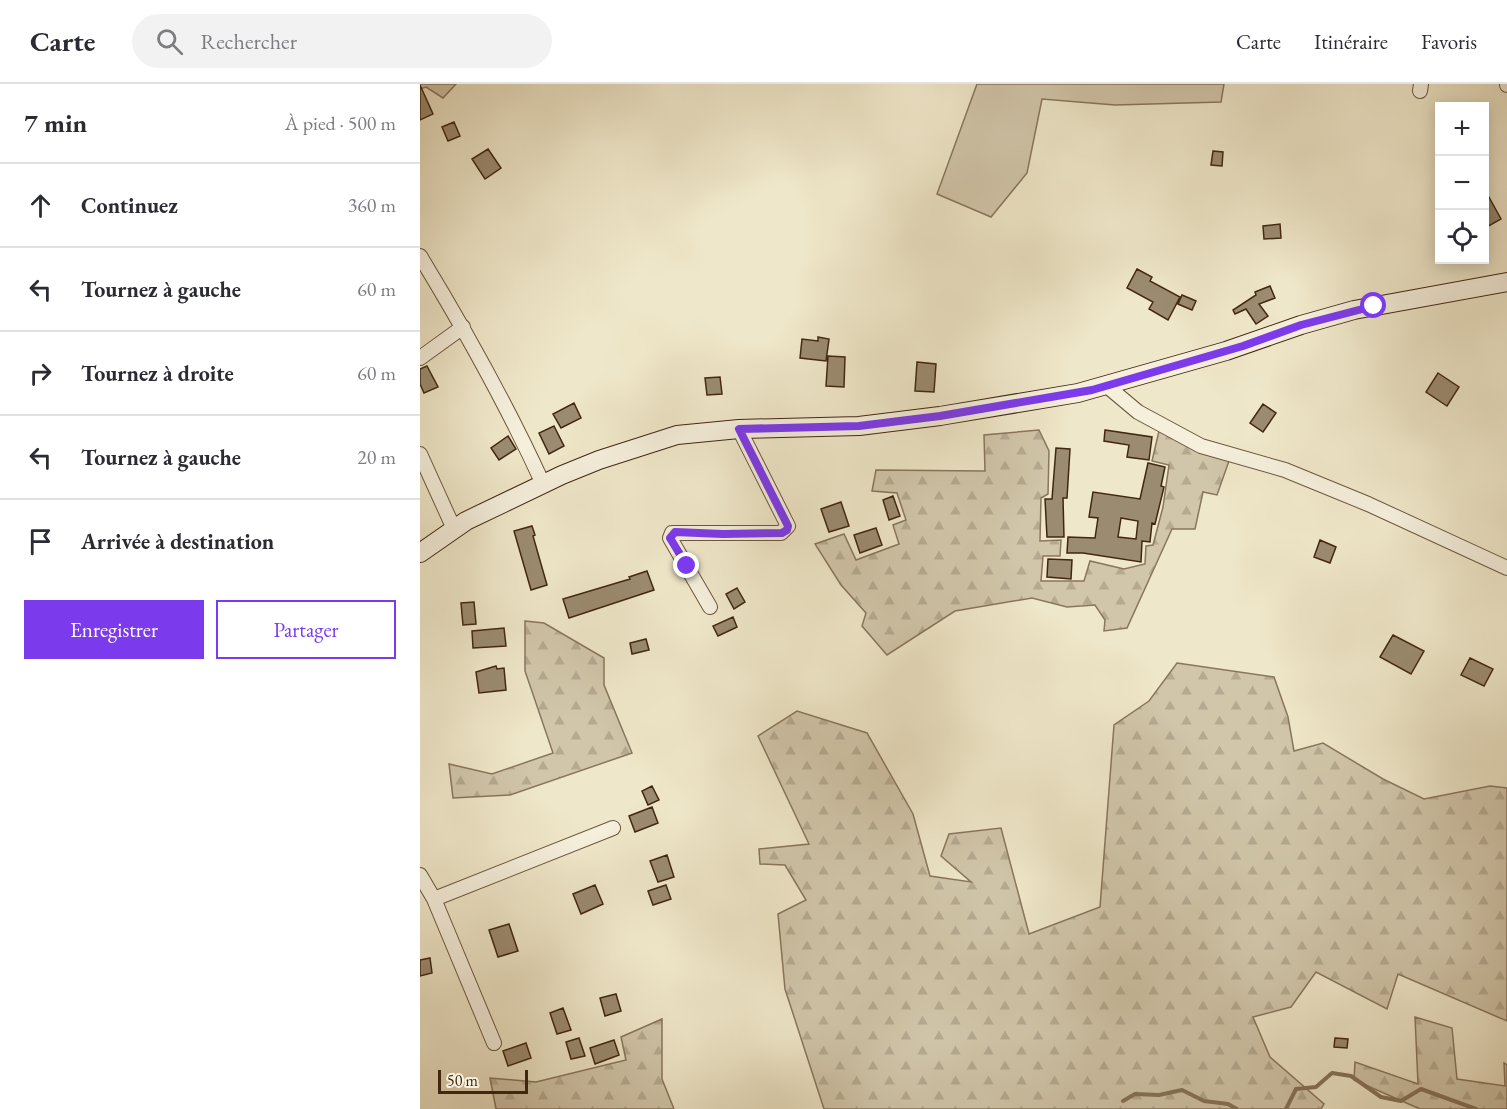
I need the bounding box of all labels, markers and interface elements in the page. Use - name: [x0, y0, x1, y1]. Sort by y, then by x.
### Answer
- search box: [132, 14, 552, 68]
- text: Carte: [30, 23, 96, 59]
- icon: search: [153, 25, 186, 58]
- text: Rechercher: [201, 27, 297, 56]
- text: Carte: [1236, 28, 1281, 55]
- text: Itinéraire: [1314, 28, 1388, 55]
- text: Favoris: [1421, 28, 1477, 55]
- map controls: [1435, 102, 1489, 264]
- button: +: [1435, 102, 1489, 156]
- text: 7 min: [24, 106, 87, 140]
- text: À pied · 500 m: [285, 110, 396, 136]
- button: −: [1435, 156, 1489, 210]
- icon: ahead: [24, 189, 57, 222]
- text: Continuez: [81, 191, 178, 220]
- text: 360 m: [348, 192, 396, 218]
- button: locate: [1435, 210, 1489, 264]
- icon: left: [24, 273, 57, 306]
- text: Tournez à gauche: [81, 275, 241, 304]
- text: 60 m: [357, 276, 396, 302]
- route start: [1360, 292, 1386, 318]
- icon: right: [24, 357, 57, 390]
- text: Tournez à droite: [81, 359, 234, 388]
- text: 60 m: [357, 360, 396, 386]
- icon: left: [24, 441, 57, 474]
- text: Tournez à gauche: [81, 443, 241, 472]
- text: 20 m: [357, 444, 396, 470]
- icon: arrive: [24, 525, 57, 558]
- text: Arrivée à destination: [81, 527, 274, 556]
- route end: [673, 552, 699, 578]
- button: Enregistrer: [24, 600, 204, 659]
- button: Partager: [216, 600, 396, 659]
- scale bar: [438, 1067, 528, 1094]
- text: 50 m: [447, 1070, 478, 1091]

